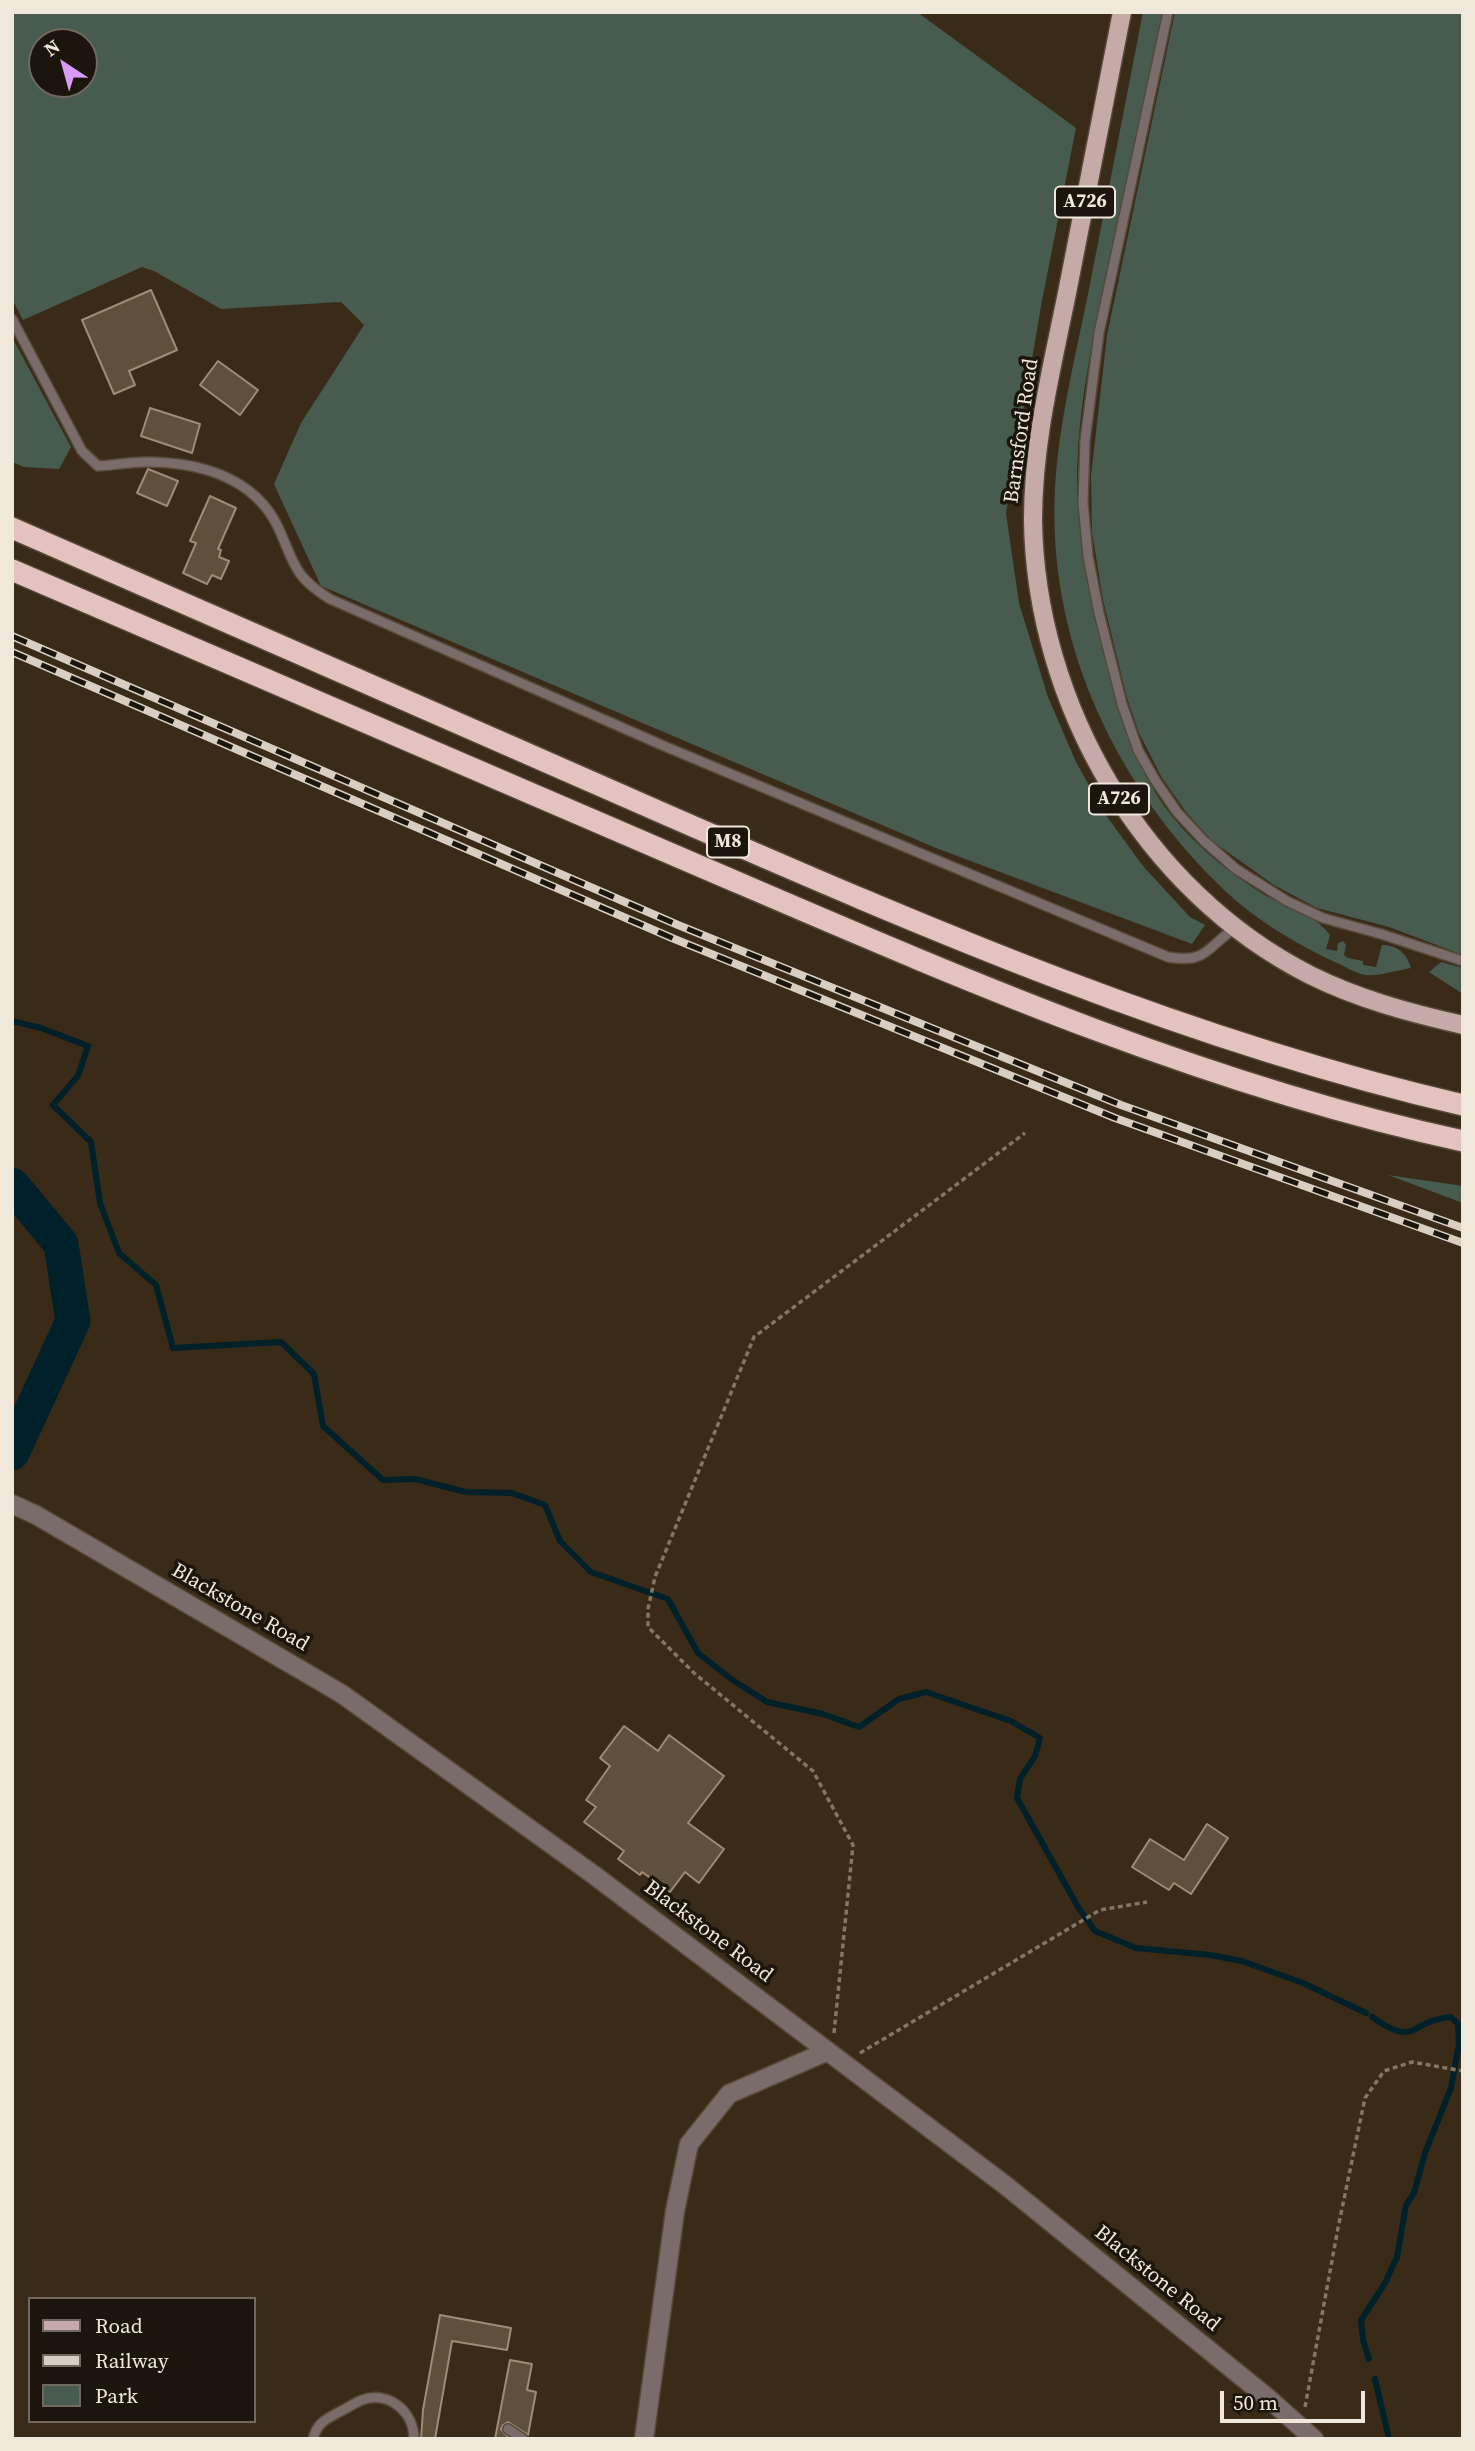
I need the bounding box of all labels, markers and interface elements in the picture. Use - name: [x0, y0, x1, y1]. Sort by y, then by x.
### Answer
- north arrow: [28, 28, 98, 98]
- text: N: [39, 33, 65, 62]
- road number: A726: [1055, 186, 1115, 218]
- street label: Barnsford Road: [999, 357, 1045, 505]
- road number: A726: [1089, 784, 1149, 814]
- road number: M8: [707, 827, 749, 858]
- street label: Blackstone Road: [167, 1558, 313, 1658]
- street label: Blackstone Road: [639, 1875, 777, 1989]
- street label: Blackstone Road: [1089, 2221, 1225, 2337]
- legend: [28, 2297, 256, 2423]
- text: Road: [95, 2311, 143, 2340]
- text: Railway: [95, 2346, 169, 2375]
- scale bar: [1223, 2378, 1368, 2422]
- text: Park: [95, 2381, 138, 2410]
- text: 50 m: [1233, 2388, 1278, 2417]

